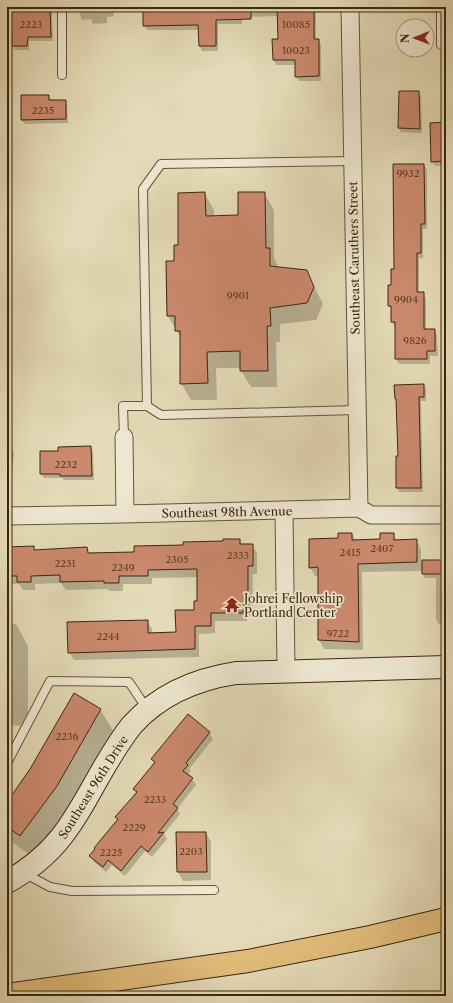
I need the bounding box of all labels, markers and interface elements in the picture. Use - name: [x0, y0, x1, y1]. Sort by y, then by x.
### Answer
- house number: 2223: [20, 18, 42, 31]
- house number: 10085: [282, 18, 310, 31]
- north arrow: [395, 18, 435, 58]
- text: N: [398, 33, 412, 43]
- house number: 10023: [282, 44, 310, 57]
- house number: 2235: [32, 104, 54, 117]
- house number: 9932: [397, 167, 420, 180]
- street label: Southeast Caruthers Street: [345, 180, 363, 335]
- house number: 9901: [227, 289, 250, 302]
- house number: 9904: [394, 293, 418, 306]
- house number: 9826: [403, 334, 427, 347]
- house number: 2232: [55, 458, 78, 471]
- street label: Southeast 98th Avenue: [162, 503, 293, 521]
- house number: 2407: [371, 542, 393, 555]
- house number: 2415: [339, 546, 361, 559]
- house number: 2333: [227, 549, 249, 562]
- house number: 2305: [165, 553, 189, 566]
- house number: 2231: [54, 557, 76, 570]
- house number: 2249: [111, 561, 135, 574]
- place label: Johrei Fellowship Portland Center: [242, 591, 343, 620]
- temple icon: Johrei Fellowship Portland Center: [223, 596, 241, 614]
- house number: 9722: [327, 627, 349, 640]
- house number: 2244: [96, 630, 120, 643]
- house number: 2236: [56, 730, 79, 743]
- street label: Southeast 96th Drive: [55, 732, 131, 842]
- house number: 2233: [144, 793, 166, 806]
- house number: 2229: [122, 821, 146, 834]
- house number: 2203: [179, 845, 203, 858]
- house number: 2225: [100, 846, 122, 859]

